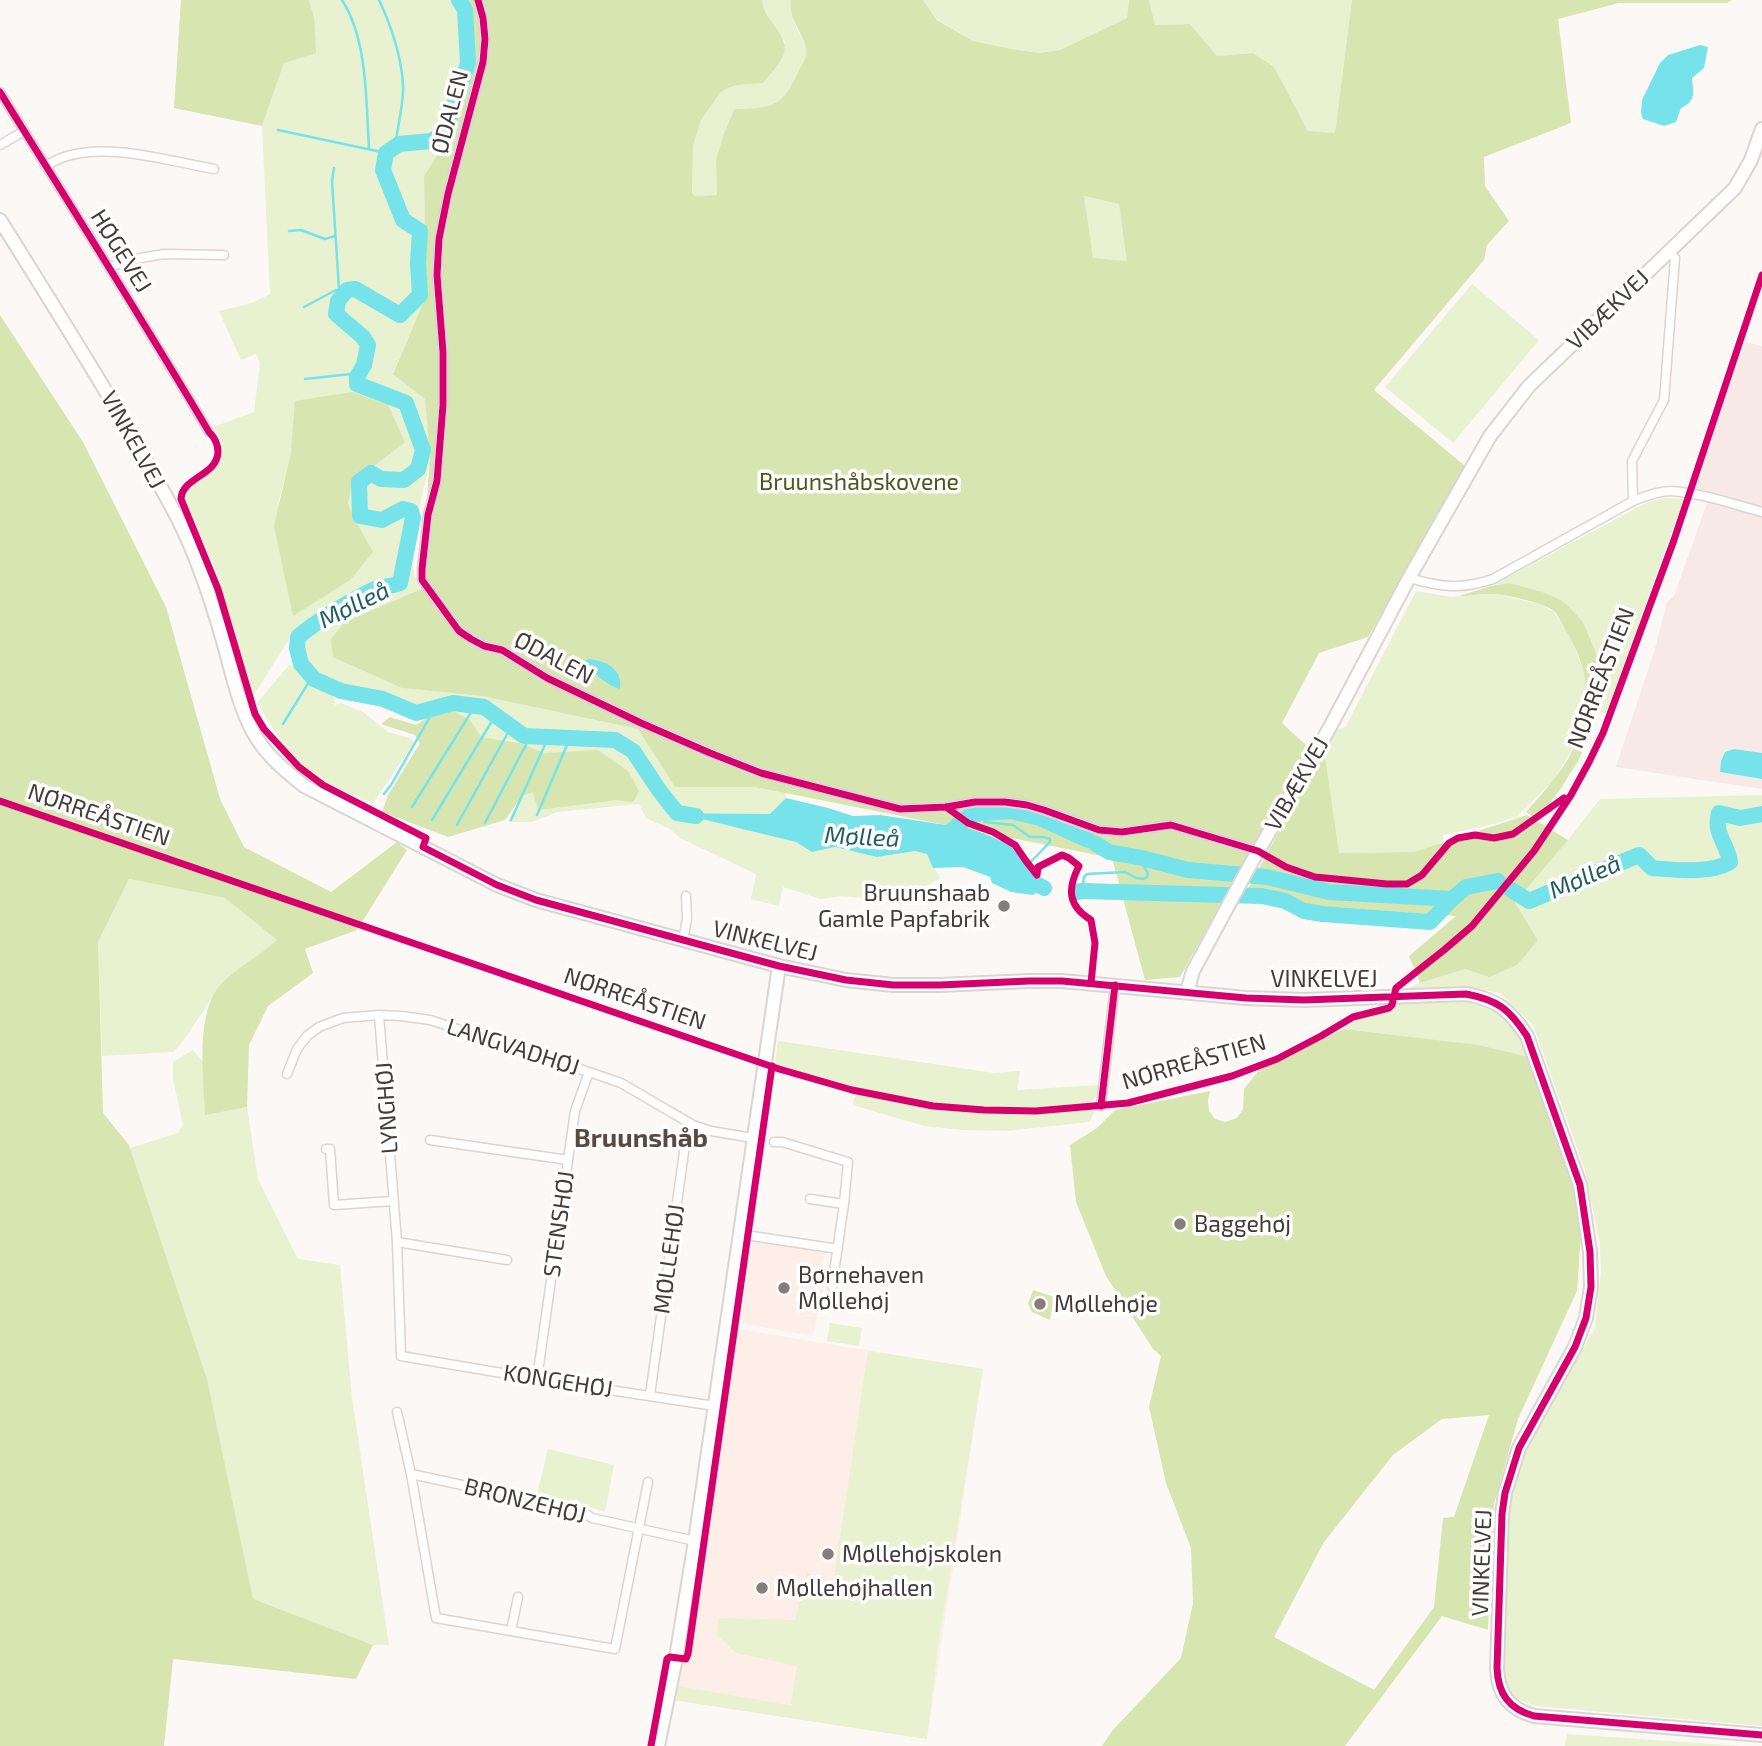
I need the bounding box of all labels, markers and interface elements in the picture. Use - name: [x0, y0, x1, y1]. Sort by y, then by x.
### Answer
- street label: ØDALEN: [426, 67, 474, 157]
- street label: HØGEVEJ: [85, 204, 157, 298]
- street label: VIBÆKVEJ: [1561, 264, 1655, 356]
- street label: VINKELVEJ: [95, 386, 171, 494]
- park label: Bruunshåbskovene: [759, 468, 959, 496]
- water label: Mølleå: [314, 576, 394, 634]
- street label: NØRREÅSTIEN: [1562, 604, 1640, 752]
- street label: ØDALEN: [510, 626, 598, 690]
- street label: VIBÆKVEJ: [1259, 732, 1335, 836]
- street label: NØRREÅSTIEN: [24, 778, 174, 852]
- water label: Mølleå: [824, 821, 900, 853]
- water label: Mølleå: [1545, 849, 1625, 905]
- place label: Bruunshaab Gamle Papfabrik: [818, 879, 990, 933]
- marker: Bruunshaab Gamle Papfabrik: [996, 898, 1012, 914]
- street label: VINKELVEJ: [710, 915, 820, 967]
- street label: NØRREÅSTIEN: [560, 962, 710, 1036]
- street label: VINKELVEJ: [1270, 965, 1378, 993]
- street label: LANGVADHØJ: [443, 1013, 583, 1081]
- street label: NØRREÅSTIEN: [1119, 1028, 1269, 1096]
- street label: LYNGHØJ: [370, 1061, 404, 1155]
- district label: Bruunshåb: [574, 1122, 708, 1154]
- street label: STENSHØJ: [538, 1169, 580, 1279]
- street label: MØLLEHØJ: [648, 1202, 690, 1316]
- place label: Baggehøj: [1194, 1210, 1291, 1238]
- marker: Baggehøj: [1172, 1216, 1188, 1232]
- place label: Børnehaven Møllehøj: [798, 1261, 924, 1315]
- marker: Børnehaven Møllehøj: [776, 1280, 792, 1296]
- place label: Møllehøje: [1054, 1290, 1158, 1318]
- marker: Møllehøje: [1032, 1296, 1048, 1312]
- street label: KONGEHØJ: [501, 1359, 615, 1403]
- street label: BRONZEHØJ: [461, 1473, 589, 1529]
- street label: VINKELVEJ: [1466, 1509, 1498, 1617]
- place label: Møllehøjskolen: [842, 1540, 1002, 1568]
- marker: Møllehøjskolen: [820, 1546, 836, 1562]
- place label: Møllehøjhallen: [776, 1574, 933, 1602]
- marker: Møllehøjhallen: [754, 1580, 770, 1596]

